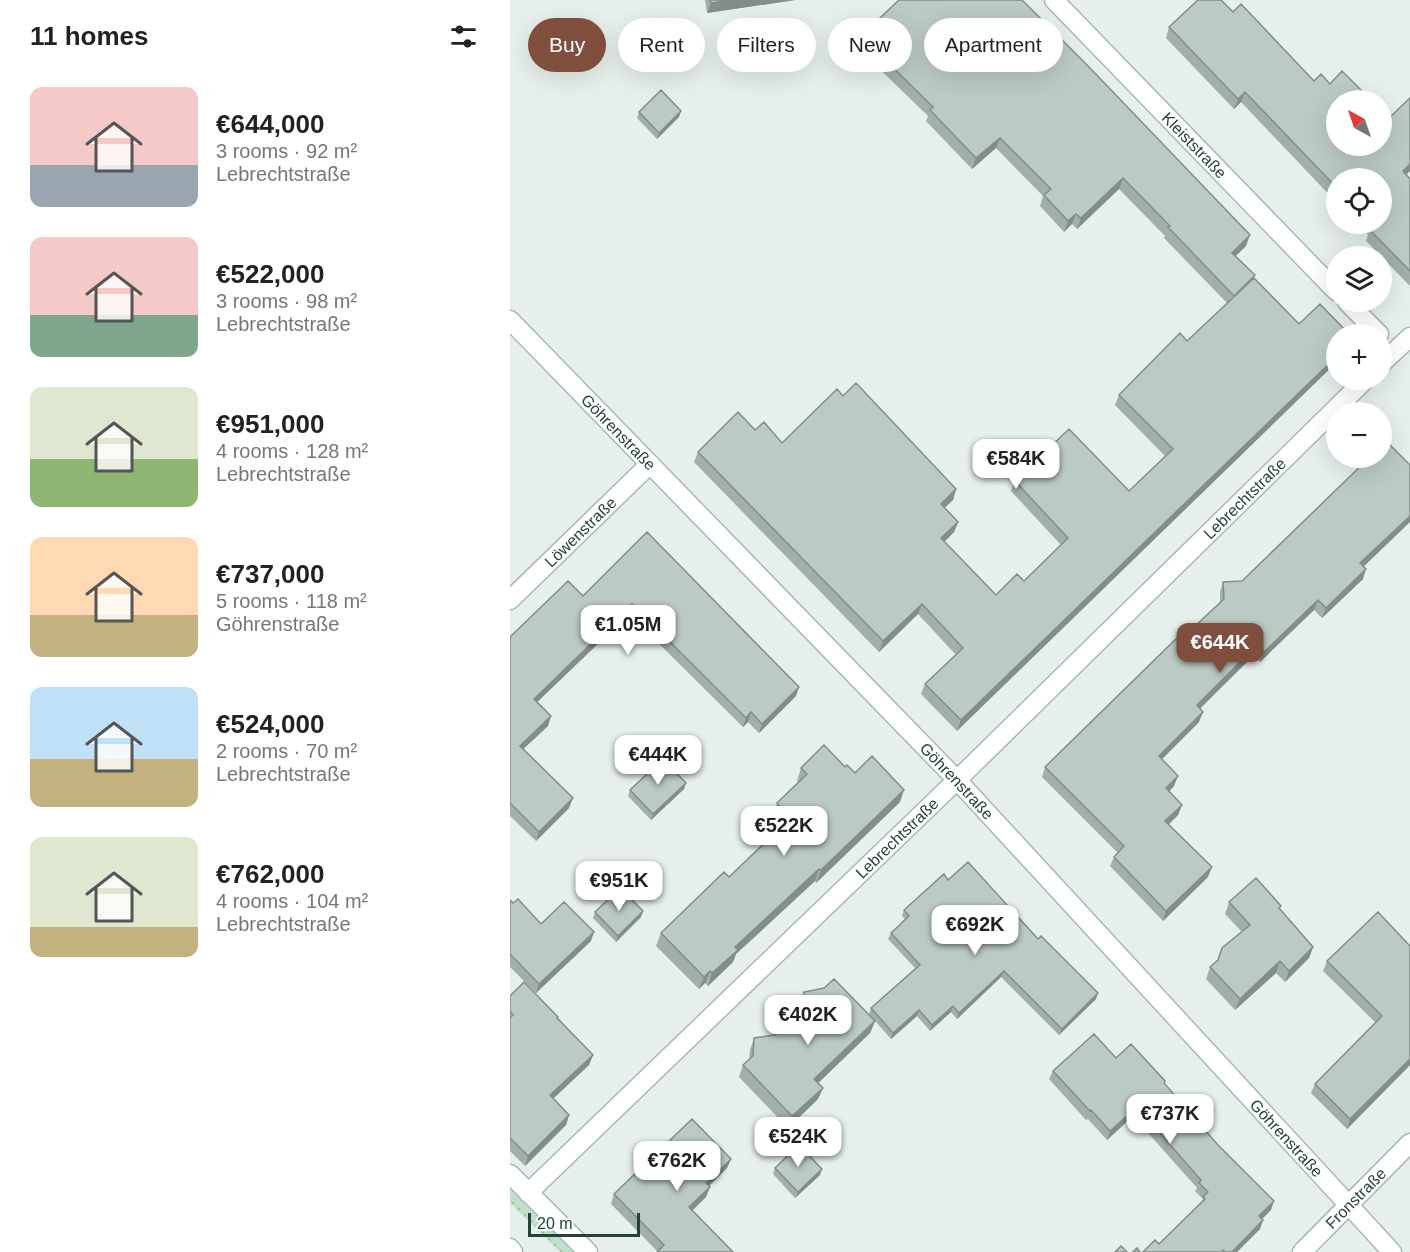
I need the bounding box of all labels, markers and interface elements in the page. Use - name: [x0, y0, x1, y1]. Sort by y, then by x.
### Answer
- chip: Buy: [528, 18, 606, 72]
- chip: Rent: [618, 18, 705, 72]
- chip: Filters: [717, 18, 816, 72]
- chip: New: [828, 18, 912, 72]
- chip: Apartment: [924, 18, 1063, 72]
- icon: filters: [447, 20, 480, 53]
- text: 11 homes: [30, 21, 149, 51]
- north arrow: [1326, 90, 1392, 156]
- map controls: [1326, 90, 1392, 468]
- text: €644,000: [216, 109, 324, 139]
- street label: Kleiststraße: [1159, 109, 1230, 182]
- icon: home: [78, 111, 150, 183]
- text: 3 rooms · 92 m²: [216, 140, 357, 162]
- text: Lebrechtstraße: [216, 163, 351, 185]
- button: locate: [1326, 168, 1392, 234]
- button: layers: [1326, 246, 1392, 312]
- text: €522,000: [216, 259, 324, 289]
- icon: home: [78, 261, 150, 333]
- text: 3 rooms · 98 m²: [216, 290, 357, 312]
- text: Lebrechtstraße: [216, 313, 351, 335]
- button: +: [1326, 324, 1392, 390]
- street label: Göhrenstraße: [578, 391, 659, 474]
- button: −: [1326, 402, 1392, 468]
- text: €951,000: [216, 409, 324, 439]
- icon: home: [78, 411, 150, 483]
- pin: €584K: [974, 439, 1058, 490]
- text: 4 rooms · 128 m²: [216, 440, 368, 462]
- text: €584K: [987, 447, 1045, 469]
- street label: Lebrechtstraße: [1200, 455, 1289, 542]
- text: Lebrechtstraße: [216, 463, 351, 485]
- street label: Löwenstraße: [542, 494, 620, 570]
- text: €737,000: [216, 559, 324, 589]
- icon: home: [78, 561, 150, 633]
- text: 5 rooms · 118 m²: [216, 590, 367, 612]
- pin: €1.05M: [579, 605, 677, 656]
- text: Göhrenstraße: [216, 613, 339, 635]
- text: €1.05M: [595, 613, 661, 635]
- pin: €644K: [1178, 623, 1262, 674]
- text: €644K: [1191, 631, 1249, 653]
- text: €524,000: [216, 709, 324, 739]
- icon: home: [78, 711, 150, 783]
- pin: €444K: [616, 735, 700, 786]
- street label: Göhrenstraße: [917, 739, 997, 823]
- text: 2 rooms · 70 m²: [216, 740, 357, 762]
- text: €444K: [629, 743, 687, 765]
- text: Lebrechtstraße: [216, 763, 351, 785]
- street label: Lebrechtstraße: [853, 795, 942, 882]
- pin: €522K: [742, 806, 826, 857]
- text: €522K: [755, 814, 813, 836]
- text: €762,000: [216, 859, 324, 889]
- icon: home: [78, 861, 150, 933]
- pin: €951K: [577, 861, 661, 912]
- text: €951K: [590, 869, 648, 891]
- text: 4 rooms · 104 m²: [216, 890, 368, 912]
- pin: €692K: [933, 905, 1017, 956]
- text: Lebrechtstraße: [216, 913, 351, 935]
- text: €692K: [946, 913, 1004, 935]
- pin: €402K: [766, 995, 850, 1046]
- text: €402K: [779, 1003, 837, 1025]
- pin: €737K: [1128, 1094, 1212, 1145]
- street label: Göhrenstraße: [1247, 1096, 1326, 1180]
- text: €737K: [1141, 1102, 1199, 1124]
- pin: €524K: [756, 1117, 840, 1168]
- text: €524K: [769, 1125, 827, 1147]
- pin: €762K: [635, 1141, 719, 1192]
- text: €762K: [648, 1149, 706, 1171]
- street label: Fronstraße: [1322, 1165, 1390, 1232]
- scale bar: [528, 1210, 640, 1238]
- text: 20 m: [537, 1215, 573, 1232]

